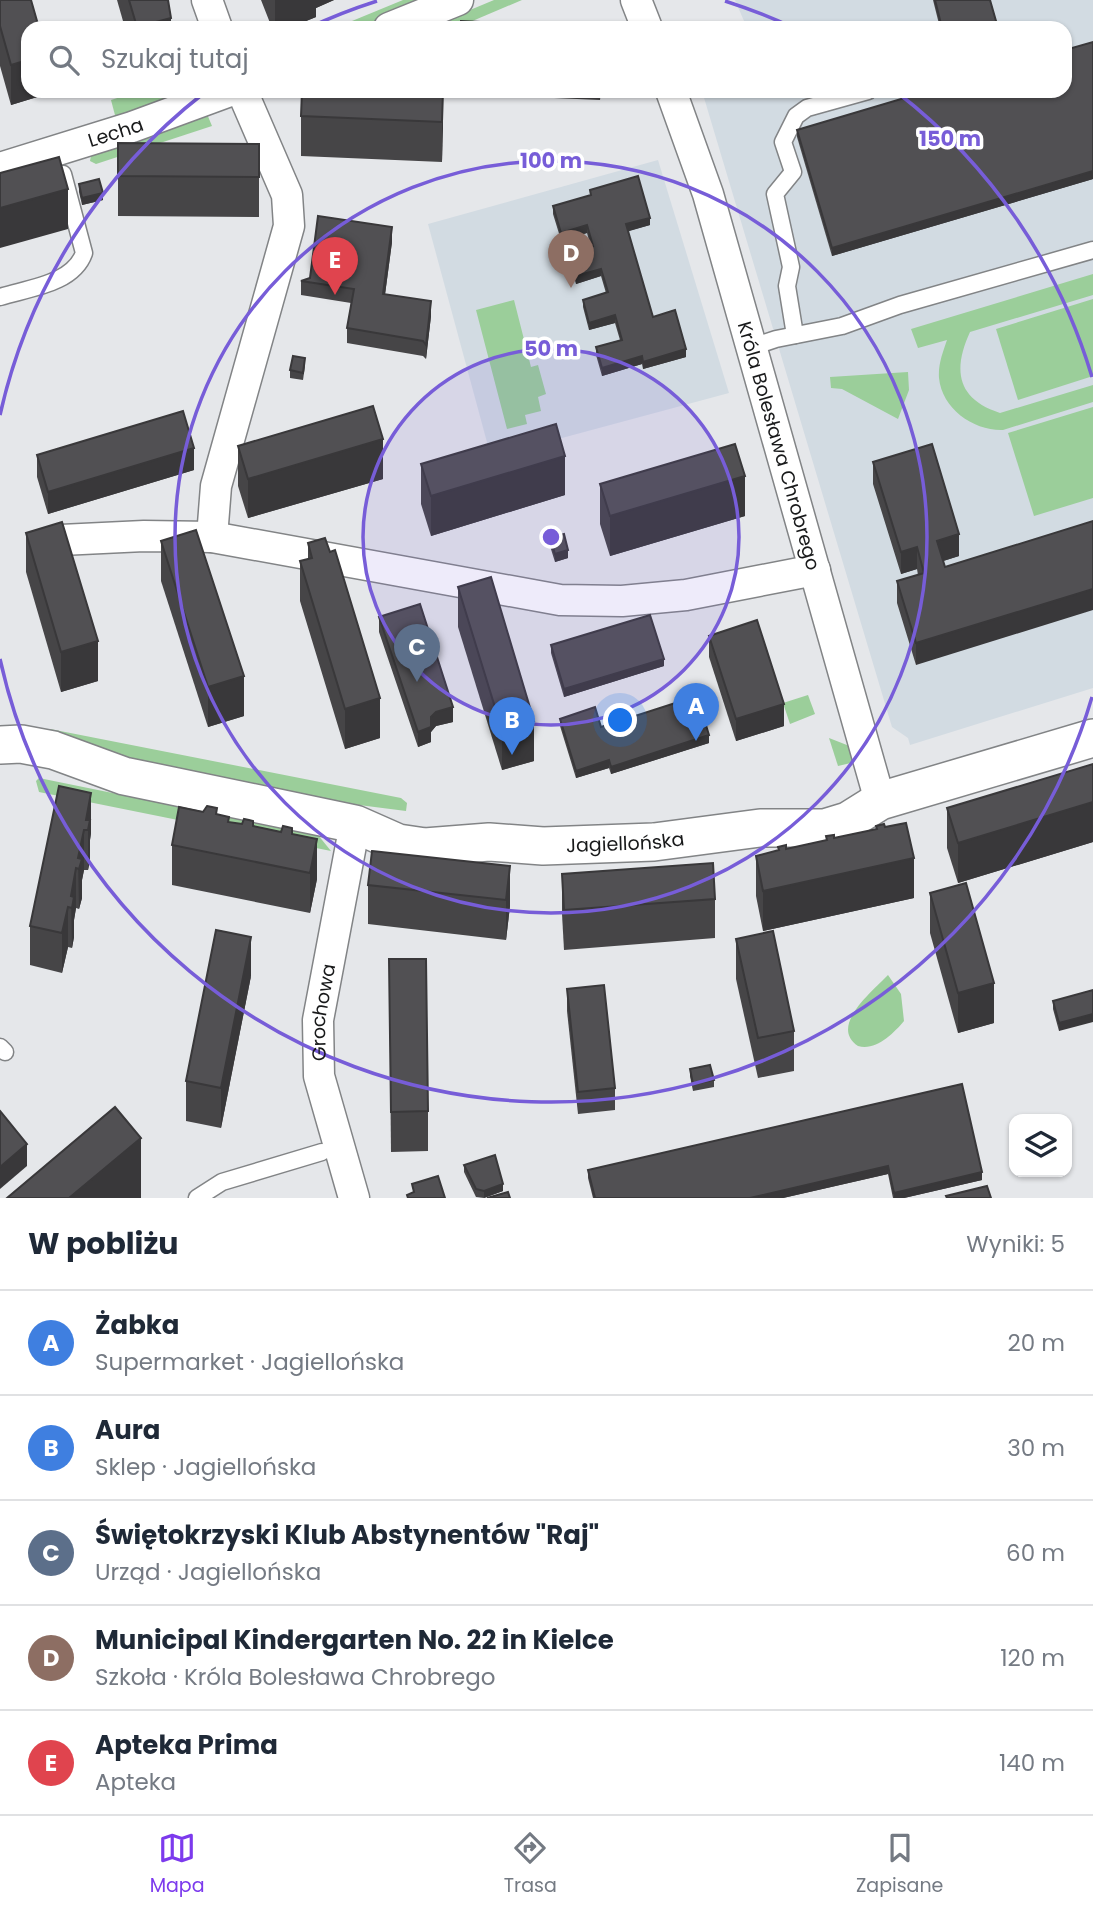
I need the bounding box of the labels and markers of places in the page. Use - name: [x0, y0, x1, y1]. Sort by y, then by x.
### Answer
- pin: D: [548, 230, 594, 288]
- pin: E: [312, 237, 358, 295]
- centre of rings: [539, 525, 563, 549]
- pin: C: [394, 624, 440, 682]
- pin: A: [673, 683, 719, 741]
- pin: B: [489, 697, 535, 755]

